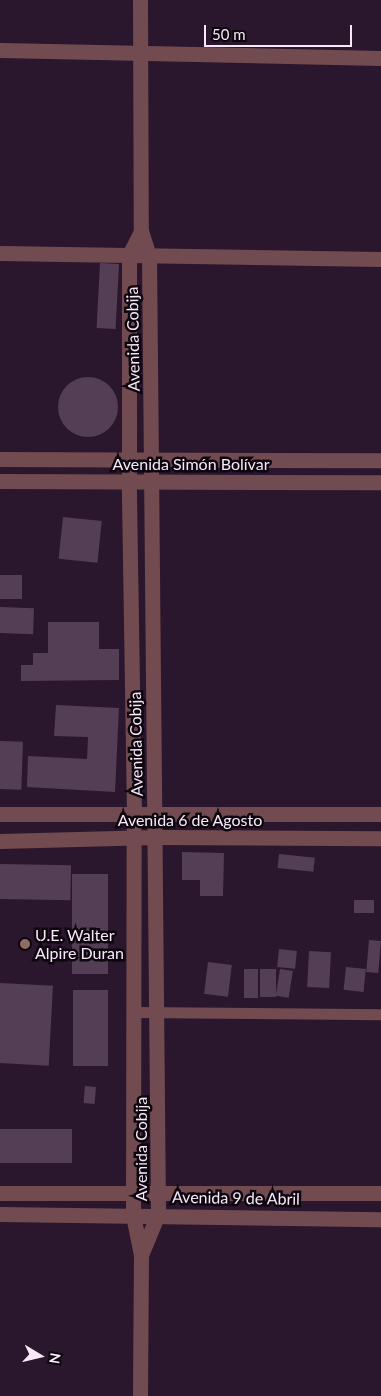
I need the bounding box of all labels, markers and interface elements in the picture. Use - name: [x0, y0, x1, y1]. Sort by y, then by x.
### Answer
- scale bar: [206, 15, 354, 47]
- text: 50 m: [212, 25, 246, 43]
- street label: Avenida Cobija: [122, 287, 144, 391]
- street label: Avenida Simón Bolívar: [113, 454, 269, 474]
- street label: Avenida Cobija: [125, 692, 147, 796]
- street label: Avenida 6 de Agosto: [117, 810, 263, 830]
- place label: U.E. Walter Alpire Duran: [35, 925, 124, 963]
- marker: U.E. Walter Alpire Duran: [19, 938, 31, 950]
- street label: Avenida Cobija: [131, 1097, 151, 1201]
- street label: Avenida 9 de Abril: [172, 1187, 300, 1209]
- north arrow: [15, 1331, 65, 1381]
- text: N: [46, 1352, 65, 1365]

